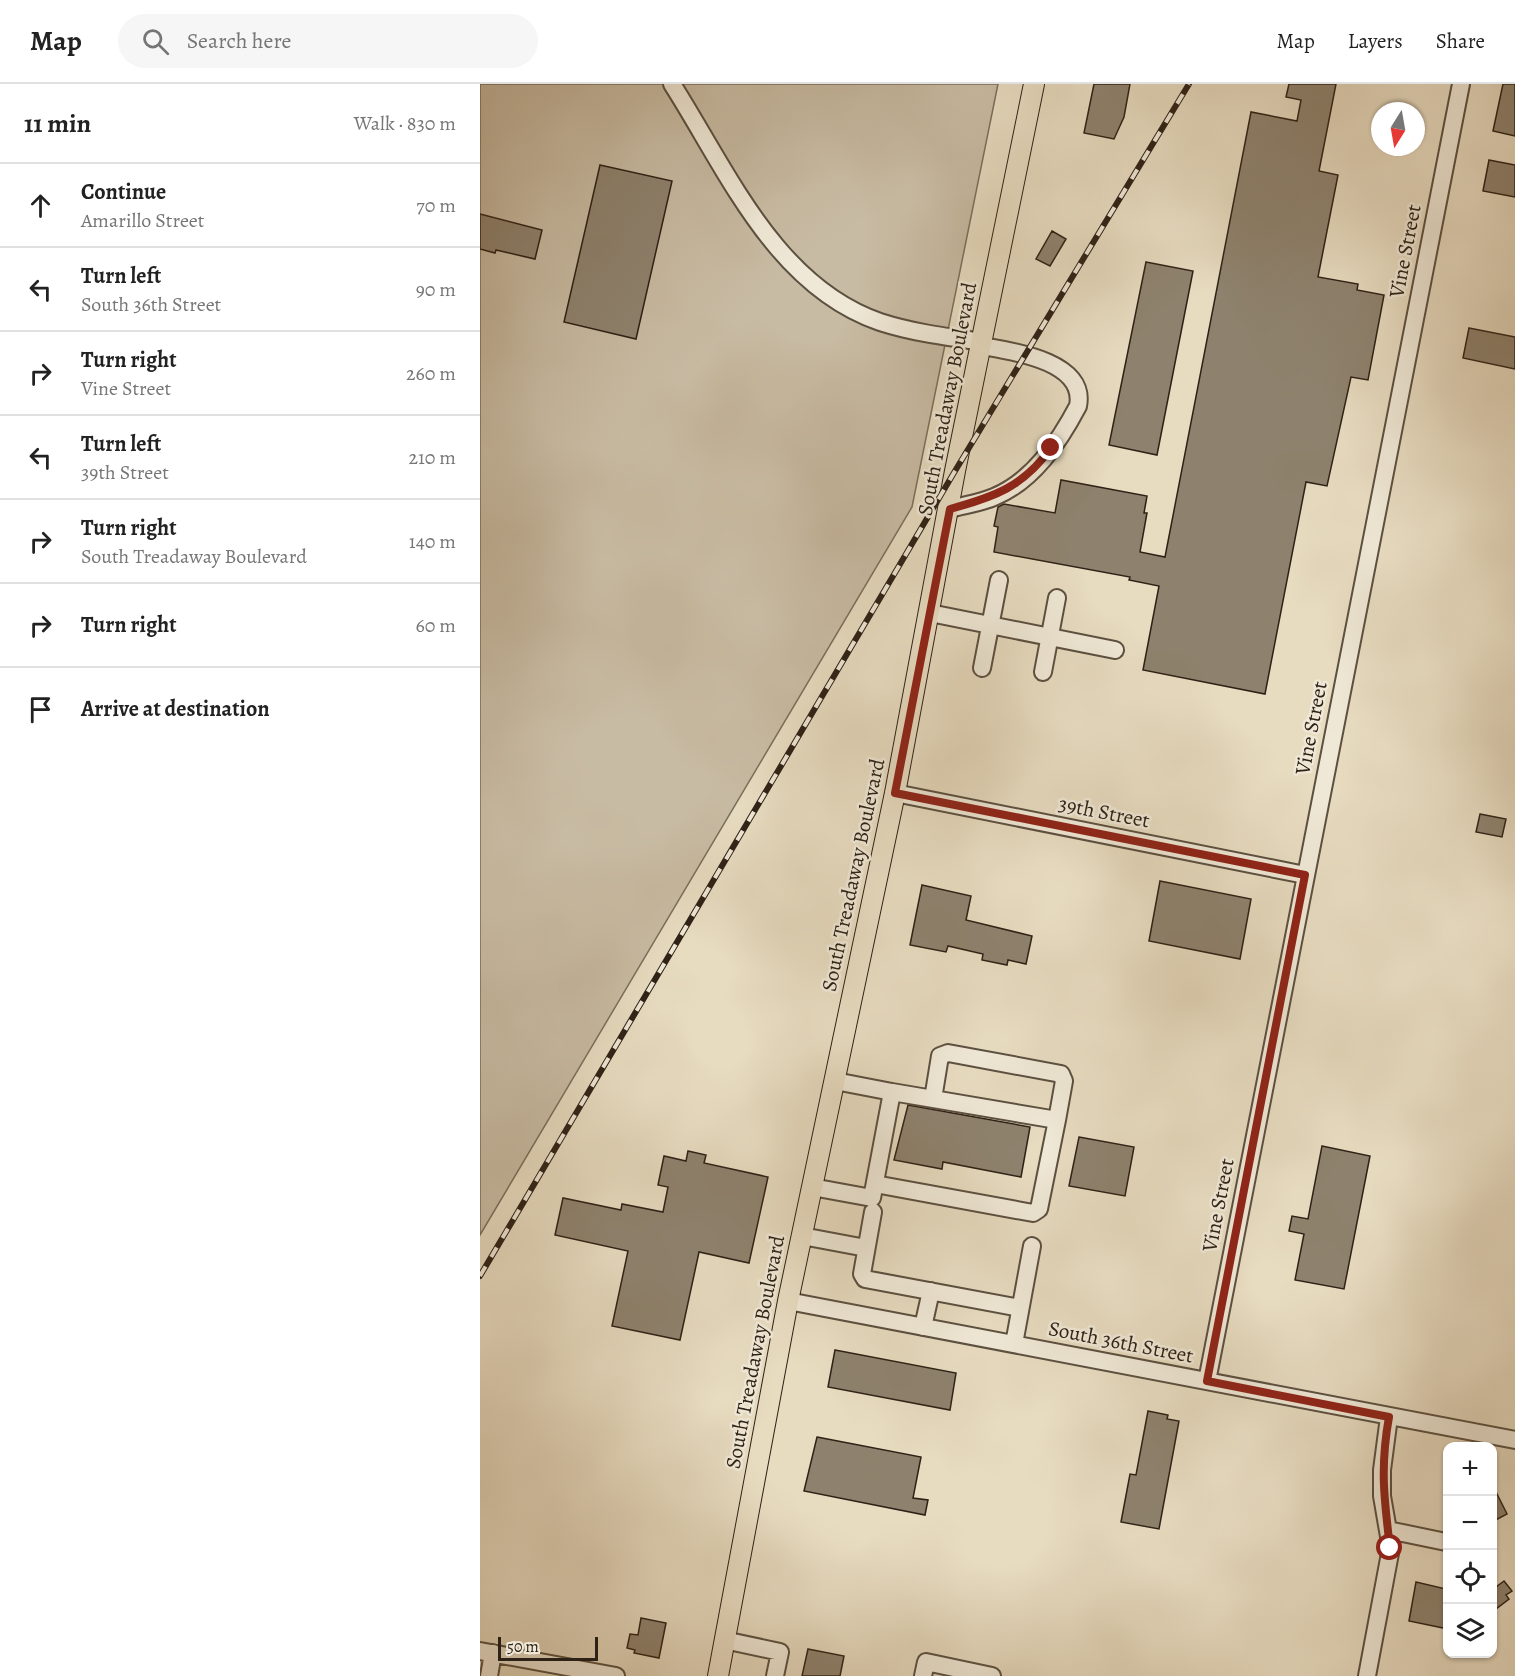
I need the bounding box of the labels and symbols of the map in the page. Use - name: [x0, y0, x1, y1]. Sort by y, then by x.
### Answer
- north arrow: [1371, 102, 1425, 156]
- street label: Vine Street: [1382, 202, 1428, 301]
- street label: South Treadaway Boulevard: [911, 279, 984, 518]
- route end: [1037, 434, 1063, 460]
- street label: Vine Street: [1288, 679, 1334, 778]
- street label: South Treadaway Boulevard: [815, 755, 892, 994]
- street label: 39th Street: [1056, 789, 1152, 835]
- street label: Vine Street: [1195, 1156, 1241, 1255]
- street label: South Treadaway Boulevard: [719, 1232, 792, 1471]
- street label: South 36th Street: [1046, 1314, 1196, 1370]
- route start: [1376, 1534, 1402, 1560]
- scale bar: [498, 1634, 598, 1662]

